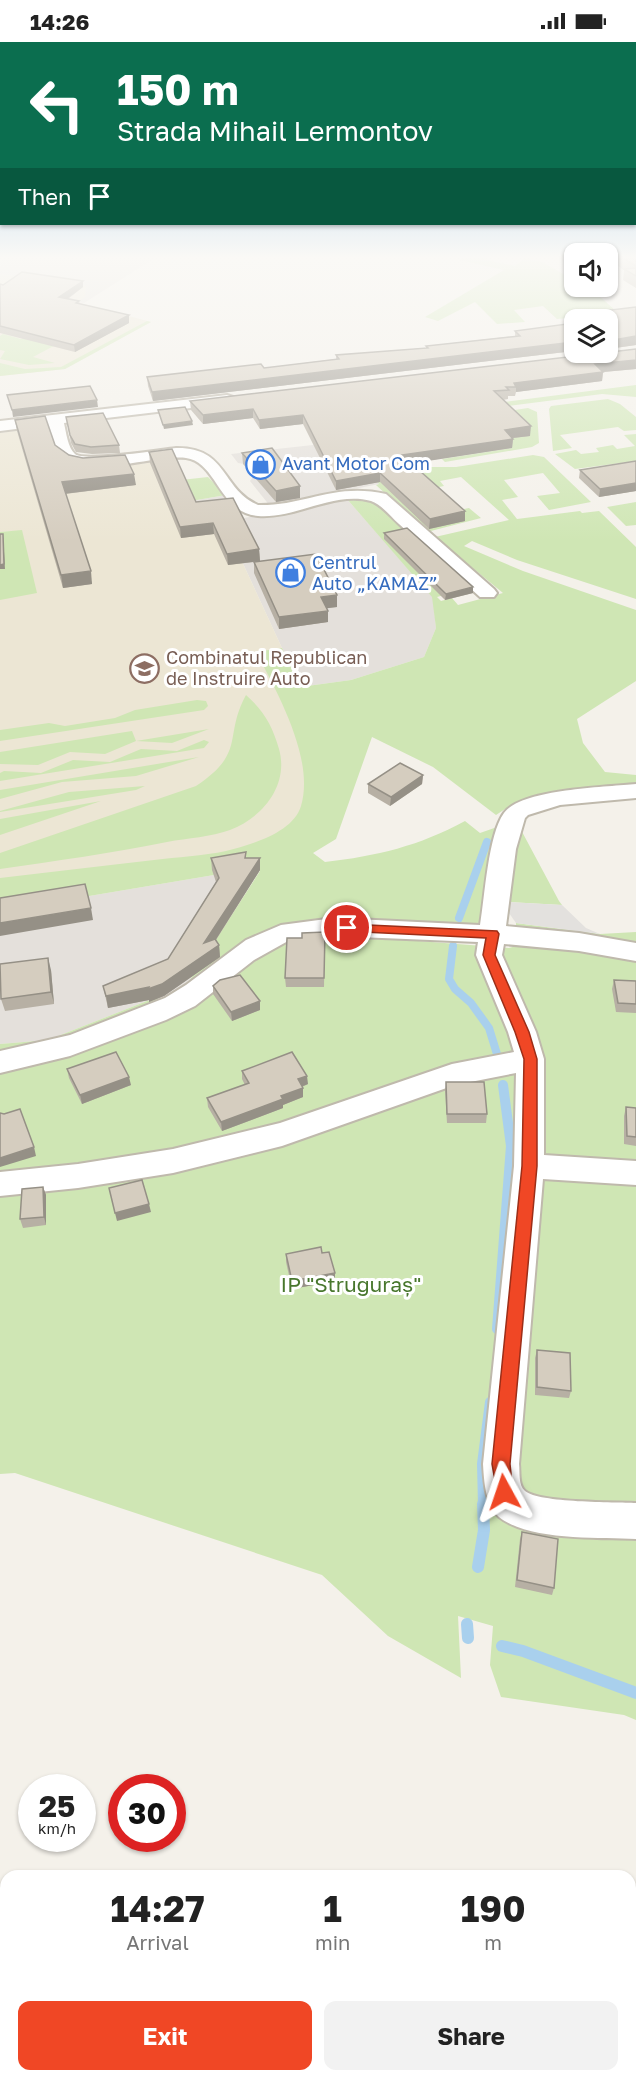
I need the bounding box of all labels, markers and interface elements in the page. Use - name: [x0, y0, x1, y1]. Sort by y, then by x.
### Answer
- text: 14:26: [30, 8, 90, 35]
- text: 150 m: [117, 64, 239, 114]
- icon: left: [18, 66, 96, 144]
- text: Strada Mihail Lermontov: [117, 115, 433, 147]
- icon: arrive: [83, 180, 116, 213]
- text: Then: [18, 183, 71, 210]
- map controls: [564, 243, 618, 363]
- button: sound: [564, 243, 618, 297]
- button: layers: [564, 309, 618, 363]
- shop icon: Avant Motor Com: [245, 448, 277, 480]
- place label: Avant Motor Com: [282, 452, 430, 474]
- place label: Centrul Auto „KAMAZ”: [312, 551, 438, 594]
- shop icon: Centrul Auto „KAMAZ”: [275, 557, 307, 589]
- place label: Combinatul Republican de Instruire Auto: [166, 646, 367, 689]
- school or university icon: Combinatul Republican de Instruire Auto: [129, 652, 161, 684]
- pin: [321, 902, 372, 953]
- icon: arrive: [330, 911, 363, 944]
- park label: IP "Struguraș": [281, 1271, 421, 1297]
- position arrow: [472, 1460, 536, 1524]
- speed limit sign: 30: [108, 1774, 186, 1852]
- text: 25: [39, 1788, 75, 1824]
- text: km/h: [38, 1819, 76, 1837]
- text: 14:27: [110, 1887, 205, 1930]
- text: 1: [323, 1887, 342, 1930]
- text: 190: [461, 1887, 526, 1930]
- text: Arrival: [126, 1930, 189, 1954]
- text: min: [315, 1930, 350, 1954]
- text: m: [484, 1930, 502, 1954]
- button: Exit: [18, 2001, 312, 2070]
- button: Share: [324, 2001, 618, 2070]

